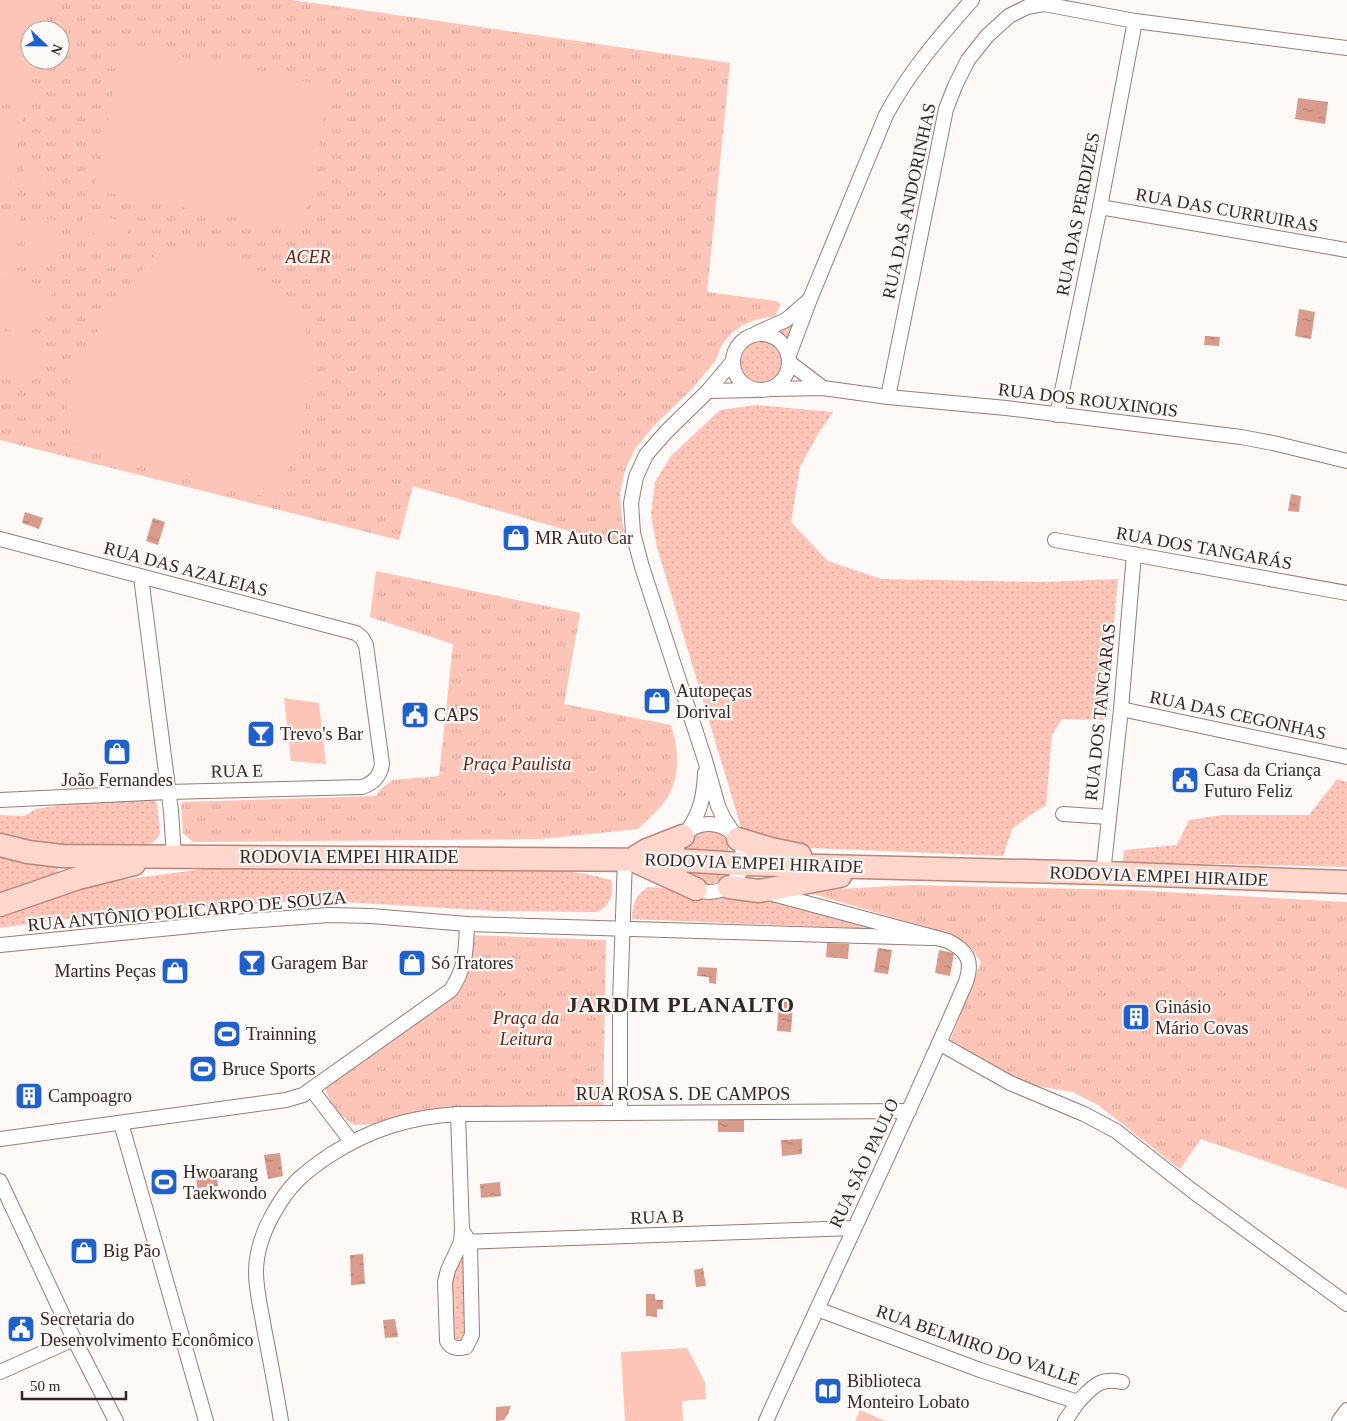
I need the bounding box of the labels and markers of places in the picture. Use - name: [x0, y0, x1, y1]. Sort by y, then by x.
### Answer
- shop icon: MR Auto Car: [501, 523, 531, 553]
- place label: MR Auto Car: [535, 528, 633, 548]
- place label: Autopeças Dorival: [676, 681, 752, 722]
- shop icon: Autopeças Dorival: [642, 686, 672, 716]
- public building icon: CAPS: [400, 700, 430, 730]
- place label: CAPS: [434, 705, 479, 725]
- bar icon: Trevo's Bar: [246, 719, 276, 749]
- place label: Trevo's Bar: [280, 724, 363, 744]
- shop icon: João Fernandes: [102, 737, 132, 767]
- place label: Casa da Criança Futuro Feliz: [1204, 760, 1321, 801]
- public building icon: Casa da Criança Futuro Feliz: [1170, 765, 1200, 795]
- place label: João Fernandes: [61, 770, 173, 790]
- bar icon: Garagem Bar: [237, 948, 267, 978]
- shop icon: Só Tratores: [397, 948, 427, 978]
- place label: Garagem Bar: [271, 953, 367, 973]
- place label: Só Tratores: [431, 953, 514, 973]
- shop icon: Martins Peças: [160, 956, 190, 986]
- place label: Martins Peças: [55, 961, 156, 981]
- place label: Ginásio Mário Covas: [1155, 997, 1249, 1038]
- building icon: Ginásio Mário Covas: [1121, 1002, 1151, 1032]
- sports icon: Trainning: [212, 1019, 242, 1049]
- place label: Trainning: [246, 1024, 316, 1044]
- sports icon: Bruce Sports: [188, 1054, 218, 1084]
- place label: Bruce Sports: [222, 1059, 316, 1079]
- building icon: Campoagro: [14, 1081, 44, 1111]
- place label: Campoagro: [48, 1086, 132, 1106]
- place label: Hwoarang Taekwondo: [183, 1162, 267, 1203]
- sports icon: Hwoarang Taekwondo: [149, 1167, 179, 1197]
- shop icon: Big Pão: [69, 1236, 99, 1266]
- place label: Big Pão: [103, 1241, 161, 1261]
- place label: Secretaria do Desenvolvimento Econômico: [40, 1309, 253, 1350]
- public building icon: Secretaria do Desenvolvimento Econômico: [6, 1314, 36, 1344]
- place label: Biblioteca Monteiro Lobato: [847, 1371, 969, 1412]
- library icon: Biblioteca Monteiro Lobato: [813, 1376, 843, 1406]

